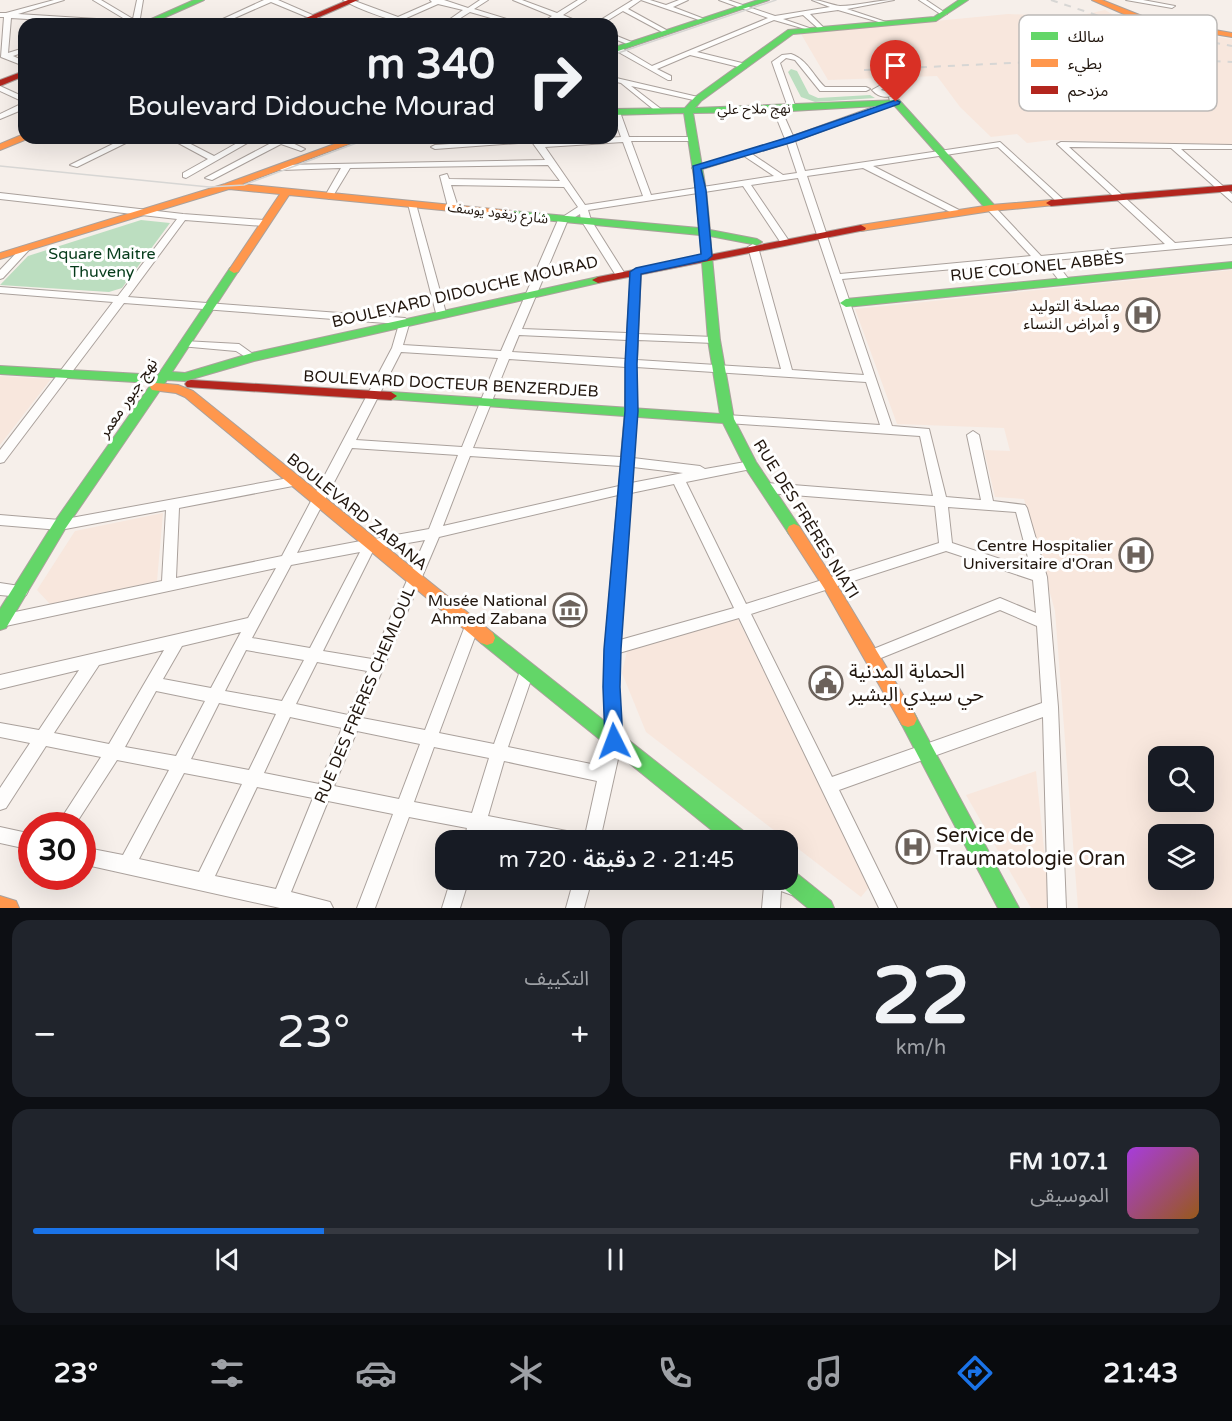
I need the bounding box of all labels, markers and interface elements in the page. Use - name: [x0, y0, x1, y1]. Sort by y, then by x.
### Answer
- legend: [1019, 15, 1217, 111]
- text: سالك: [1068, 27, 1104, 47]
- text: 340 m: [366, 39, 495, 90]
- pin: [870, 40, 921, 102]
- icon: right: [516, 42, 594, 120]
- icon: arrive: [879, 49, 912, 82]
- text: بطيء: [1068, 54, 1102, 76]
- text: مزدحم: [1068, 81, 1108, 103]
- text: Boulevard Didouche Mourad: [128, 90, 495, 123]
- street label: نهج ملاح علي: [717, 100, 791, 120]
- street label: شارع زيغود يوسف: [446, 198, 549, 230]
- park label: Square Maitre Thuveny: [48, 244, 156, 282]
- street label: RUE COLONEL ABBÈS: [949, 248, 1125, 286]
- street label: BOULEVARD DIDOUCHE MOURAD: [330, 252, 600, 332]
- place label: مصلحة التوليد و أمراض النساء: [1023, 296, 1120, 334]
- hospital icon: مصلحة التوليد و أمراض النساء: [1125, 297, 1161, 333]
- street label: نهج جبور معمر: [93, 354, 164, 444]
- street label: BOULEVARD DOCTEUR BENZERDJEB: [303, 366, 599, 402]
- street label: RUE DES FRÈRES NIATI: [749, 436, 863, 602]
- street label: BOULEVARD ZABANA: [283, 449, 432, 575]
- place label: Centre Hospitalier Universitaire d'Oran: [963, 536, 1114, 574]
- hospital icon: Centre Hospitalier Universitaire d'Oran: [1118, 537, 1154, 573]
- street label: RUE DES FRÈRES CHEMLOUL: [310, 584, 420, 806]
- place label: Musée National Ahmed Zabana: [428, 591, 547, 629]
- museum icon: Musée National Ahmed Zabana: [552, 592, 588, 628]
- place label: الحماية المدنية حي سيدي البشير: [848, 660, 984, 710]
- public building icon: الحماية المدنية حي سيدي البشير: [808, 665, 844, 701]
- position arrow: [582, 709, 646, 773]
- map controls: [1148, 746, 1214, 890]
- button: search: [1148, 746, 1214, 812]
- speed limit sign: 30: [18, 812, 96, 890]
- place label: Service de Traumatologie Oran: [936, 824, 1125, 871]
- button: layers: [1148, 824, 1214, 890]
- hospital icon: Service de Traumatologie Oran: [895, 829, 931, 865]
- text: 21:45 · 2 دقيقة · 720 m: [499, 847, 734, 873]
- text: 22: [872, 950, 970, 1044]
- text: التكييف: [525, 967, 589, 991]
- text: 23°: [277, 1006, 350, 1060]
- text: −: [33, 1015, 57, 1054]
- text: +: [570, 1015, 589, 1054]
- text: km/h: [896, 1036, 946, 1060]
- text: 107.1 FM: [1009, 1149, 1109, 1175]
- text: الموسيقى: [1030, 1184, 1109, 1208]
- icon: previous: [211, 1243, 244, 1276]
- icon: pause: [599, 1243, 632, 1276]
- icon: next: [988, 1243, 1021, 1276]
- icon: filters: [206, 1352, 248, 1394]
- icon: car: [355, 1352, 397, 1394]
- icon: climate: [505, 1352, 547, 1394]
- icon: phone: [654, 1352, 696, 1394]
- icon: music: [804, 1352, 846, 1394]
- icon: directions: [954, 1352, 996, 1394]
- text: 23°: [54, 1357, 98, 1390]
- text: 21:43: [1103, 1357, 1178, 1390]

